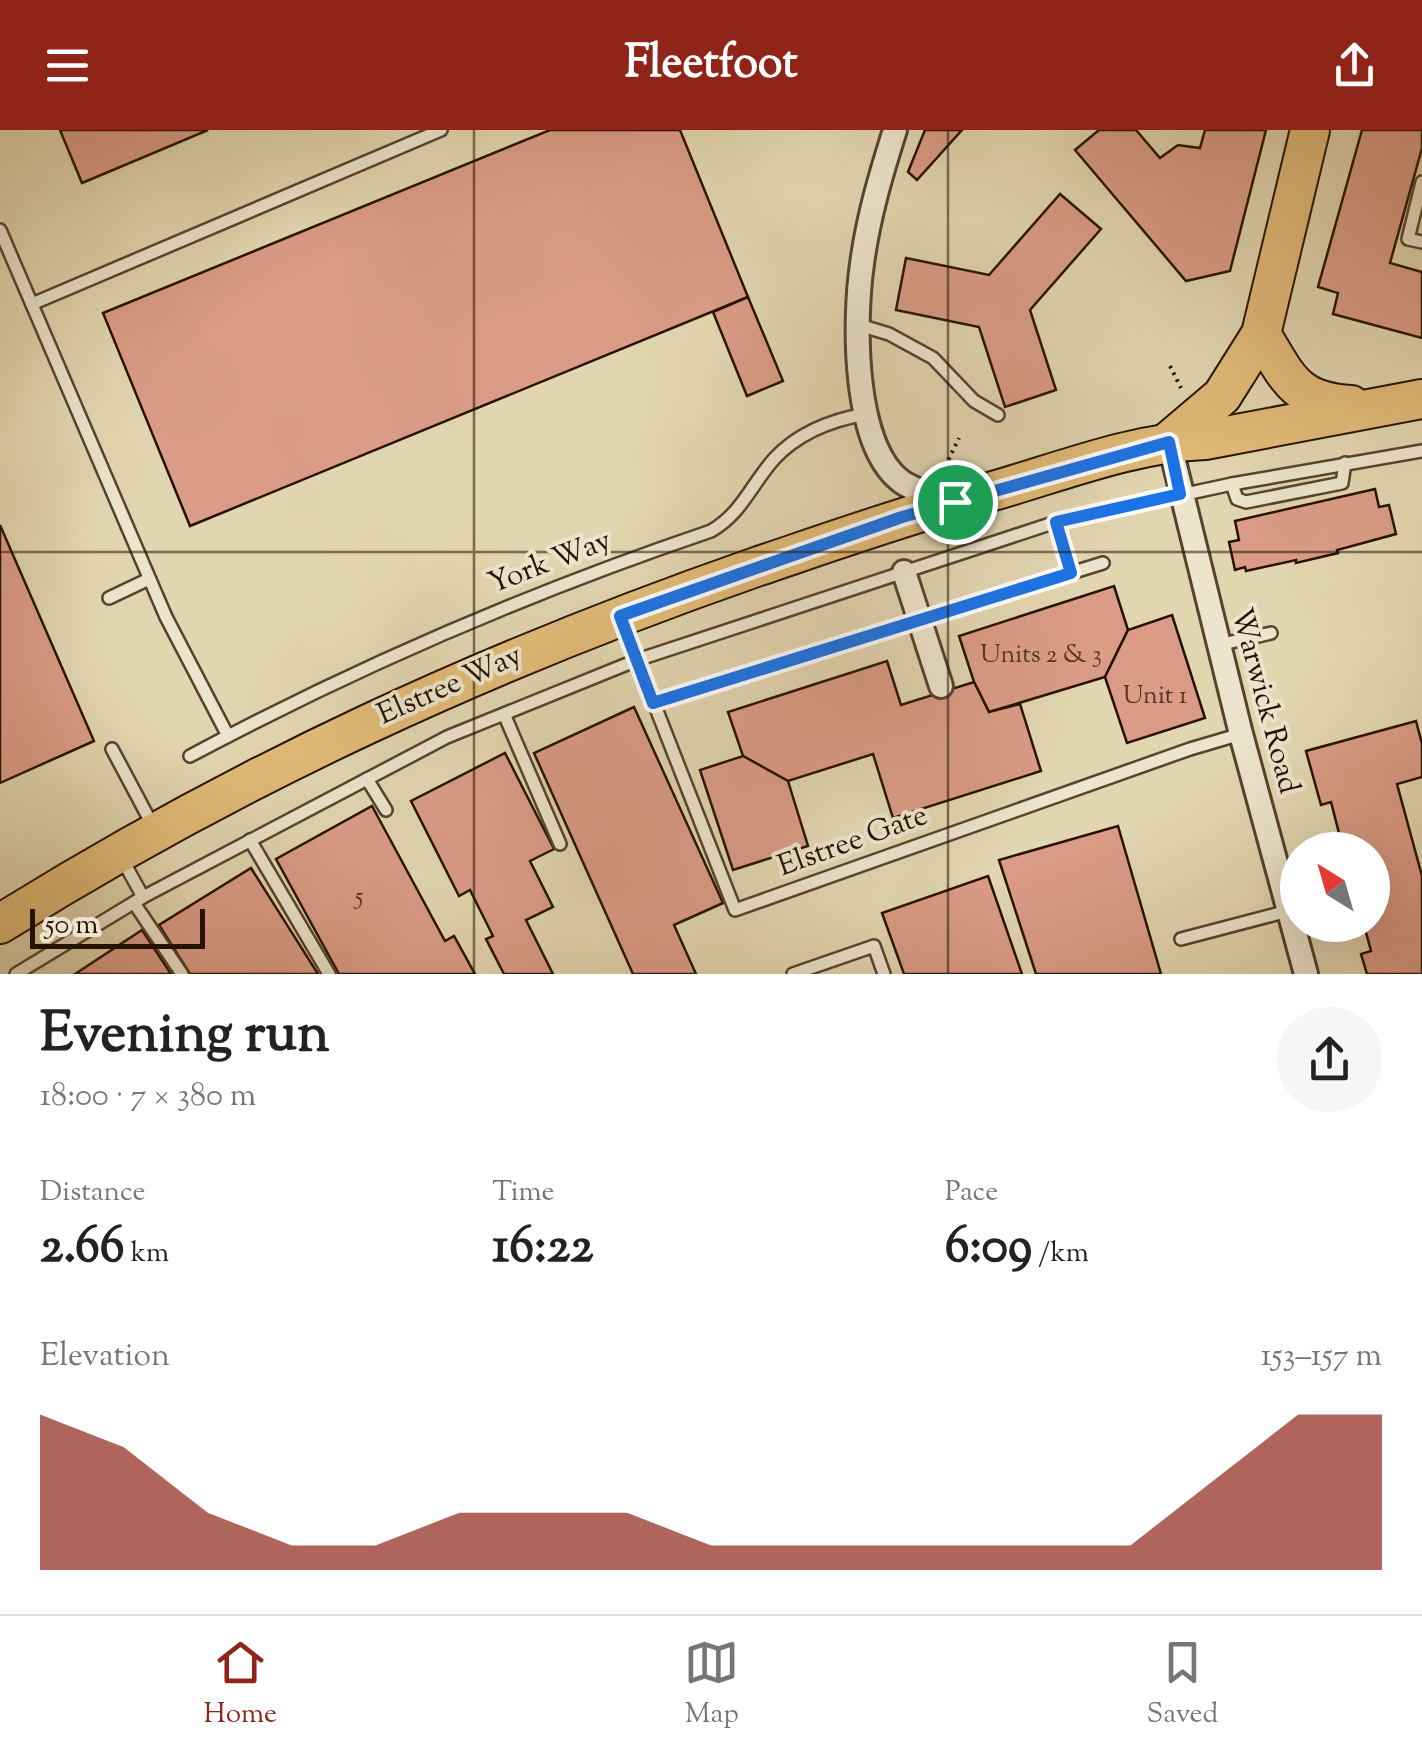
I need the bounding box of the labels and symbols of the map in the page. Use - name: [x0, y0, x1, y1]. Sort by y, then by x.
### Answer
- pin: [913, 460, 998, 545]
- street label: York Way: [482, 520, 618, 606]
- street label: Warwick Road: [1219, 603, 1309, 799]
- street label: Elstree Way: [371, 635, 529, 737]
- house number: Units 2 & 3: [980, 638, 1102, 674]
- house number: Unit 1: [1123, 679, 1187, 715]
- street label: Elstree Gate: [772, 795, 934, 889]
- north arrow: [1280, 832, 1390, 942]
- house number: 5: [353, 880, 364, 916]
- scale bar: [30, 904, 205, 948]

